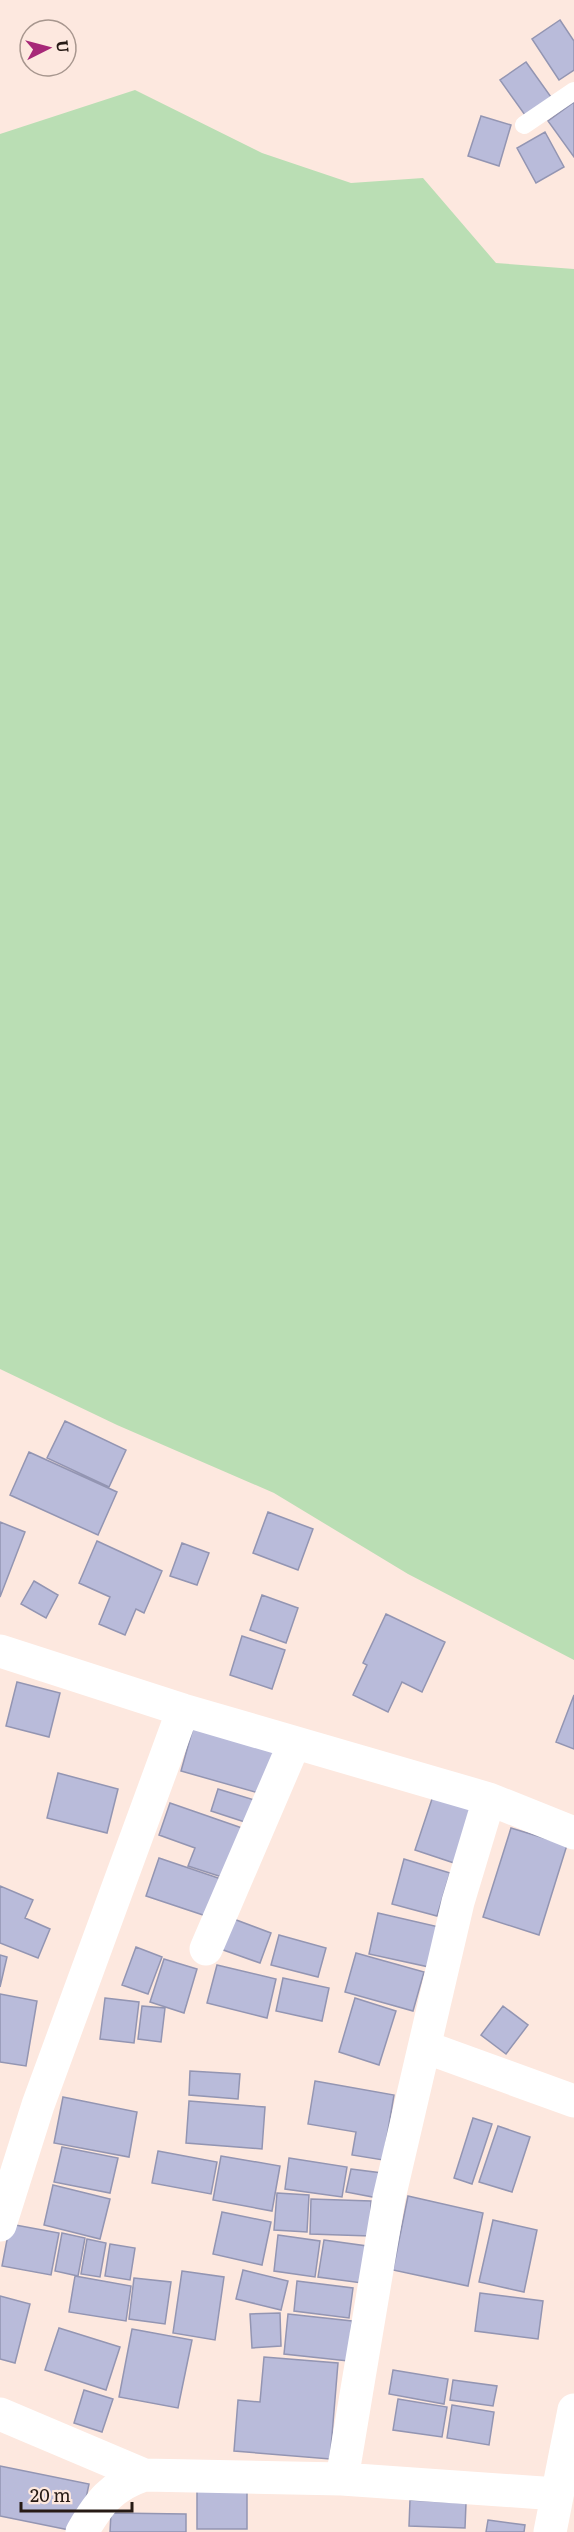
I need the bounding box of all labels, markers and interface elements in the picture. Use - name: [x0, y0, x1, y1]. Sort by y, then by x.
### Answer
- north arrow: [18, 18, 78, 78]
- text: U: [51, 39, 77, 54]
- scale bar: [21, 2475, 132, 2513]
- text: 20 m: [30, 2481, 71, 2508]

